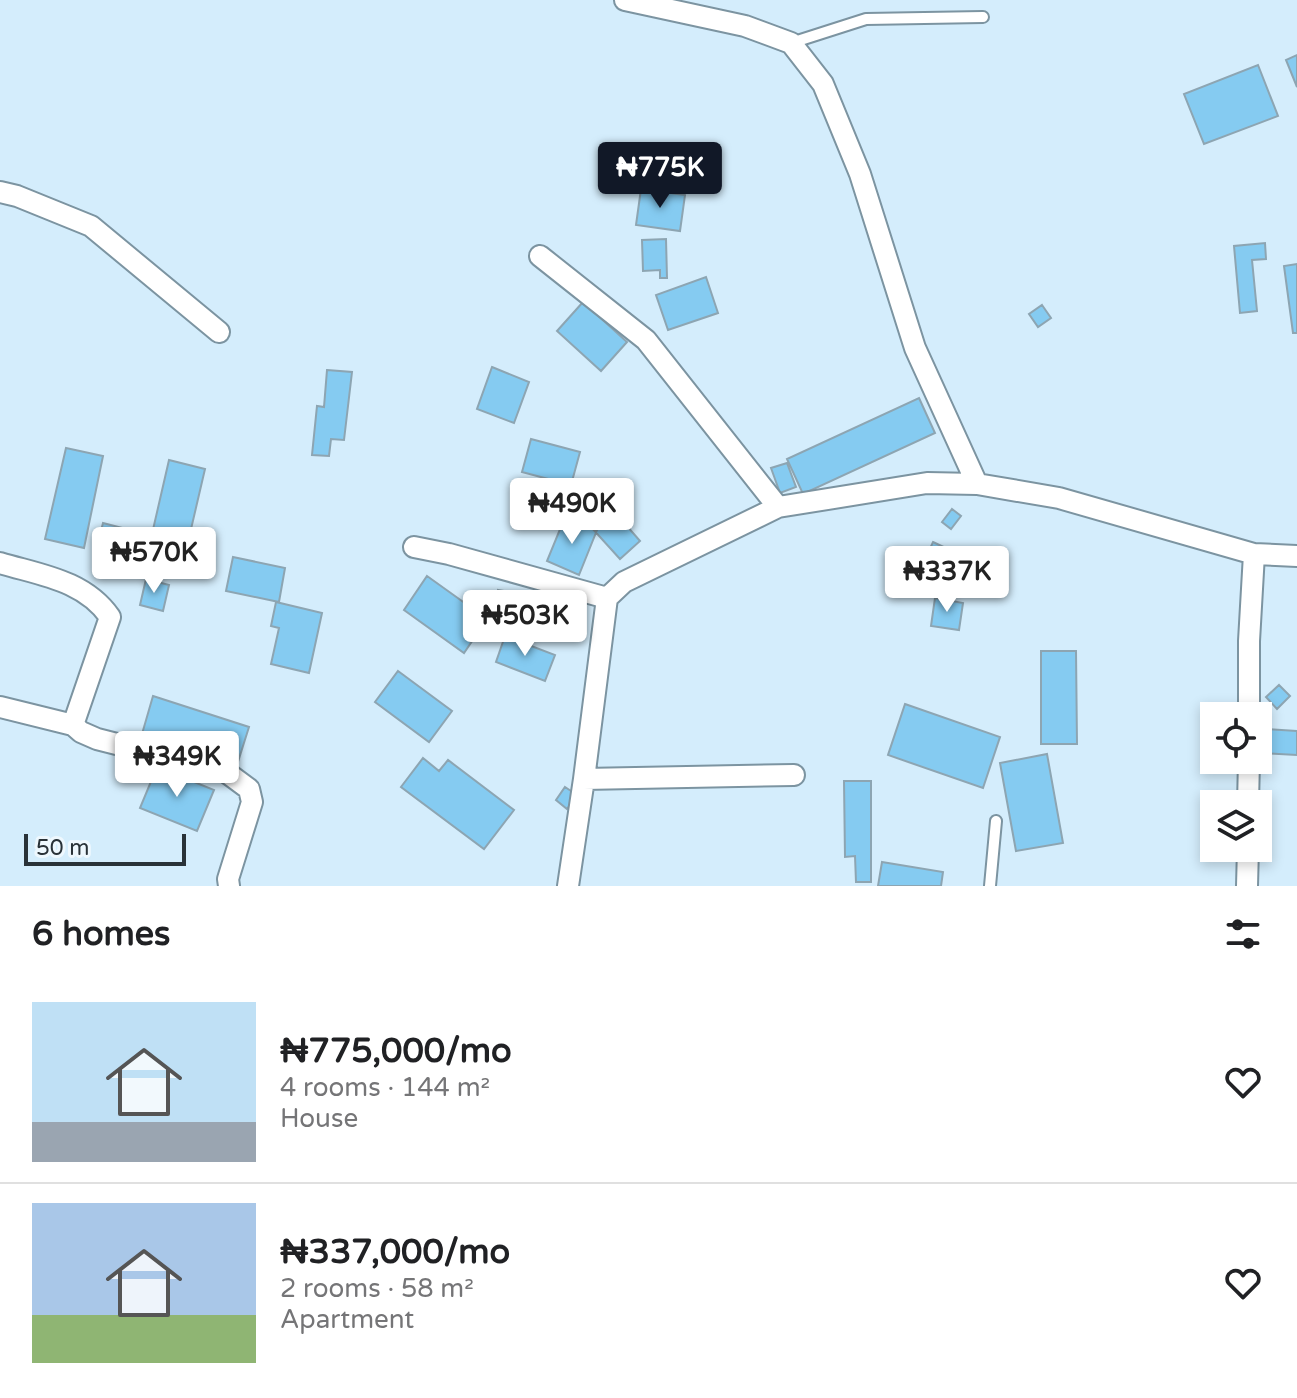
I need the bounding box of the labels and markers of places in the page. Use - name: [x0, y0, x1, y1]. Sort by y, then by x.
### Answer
- pin: ₦775K: [604, 142, 716, 210]
- pin: ₦490K: [516, 478, 628, 546]
- pin: ₦570K: [98, 527, 210, 595]
- pin: ₦337K: [891, 546, 1003, 614]
- pin: ₦503K: [469, 590, 581, 658]
- pin: ₦349K: [121, 731, 233, 799]

